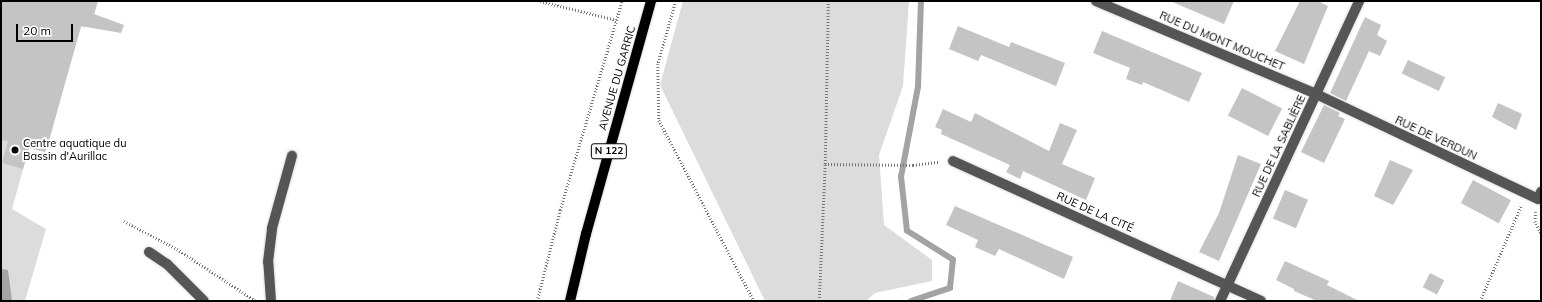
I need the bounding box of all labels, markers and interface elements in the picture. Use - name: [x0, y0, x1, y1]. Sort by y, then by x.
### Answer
- street label: RUE DU MONT MOUCHET: [1157, 9, 1287, 73]
- scale bar: [18, 16, 75, 42]
- text: 20 m: [23, 23, 51, 38]
- street label: AVENUE DU GARRIC: [596, 24, 638, 132]
- street label: RUE DE LA SABLIÈRE: [1250, 93, 1308, 199]
- street label: RUE DE VERDUN: [1393, 113, 1479, 163]
- place label: Centre aquatique du Bassin d'Aurillac: [23, 137, 127, 163]
- road number: N 122: [590, 143, 628, 159]
- marker: Centre aquatique du Bassin d'Aurillac: [10, 145, 20, 155]
- street label: RUE DE LA CITÉ: [1055, 189, 1135, 235]

